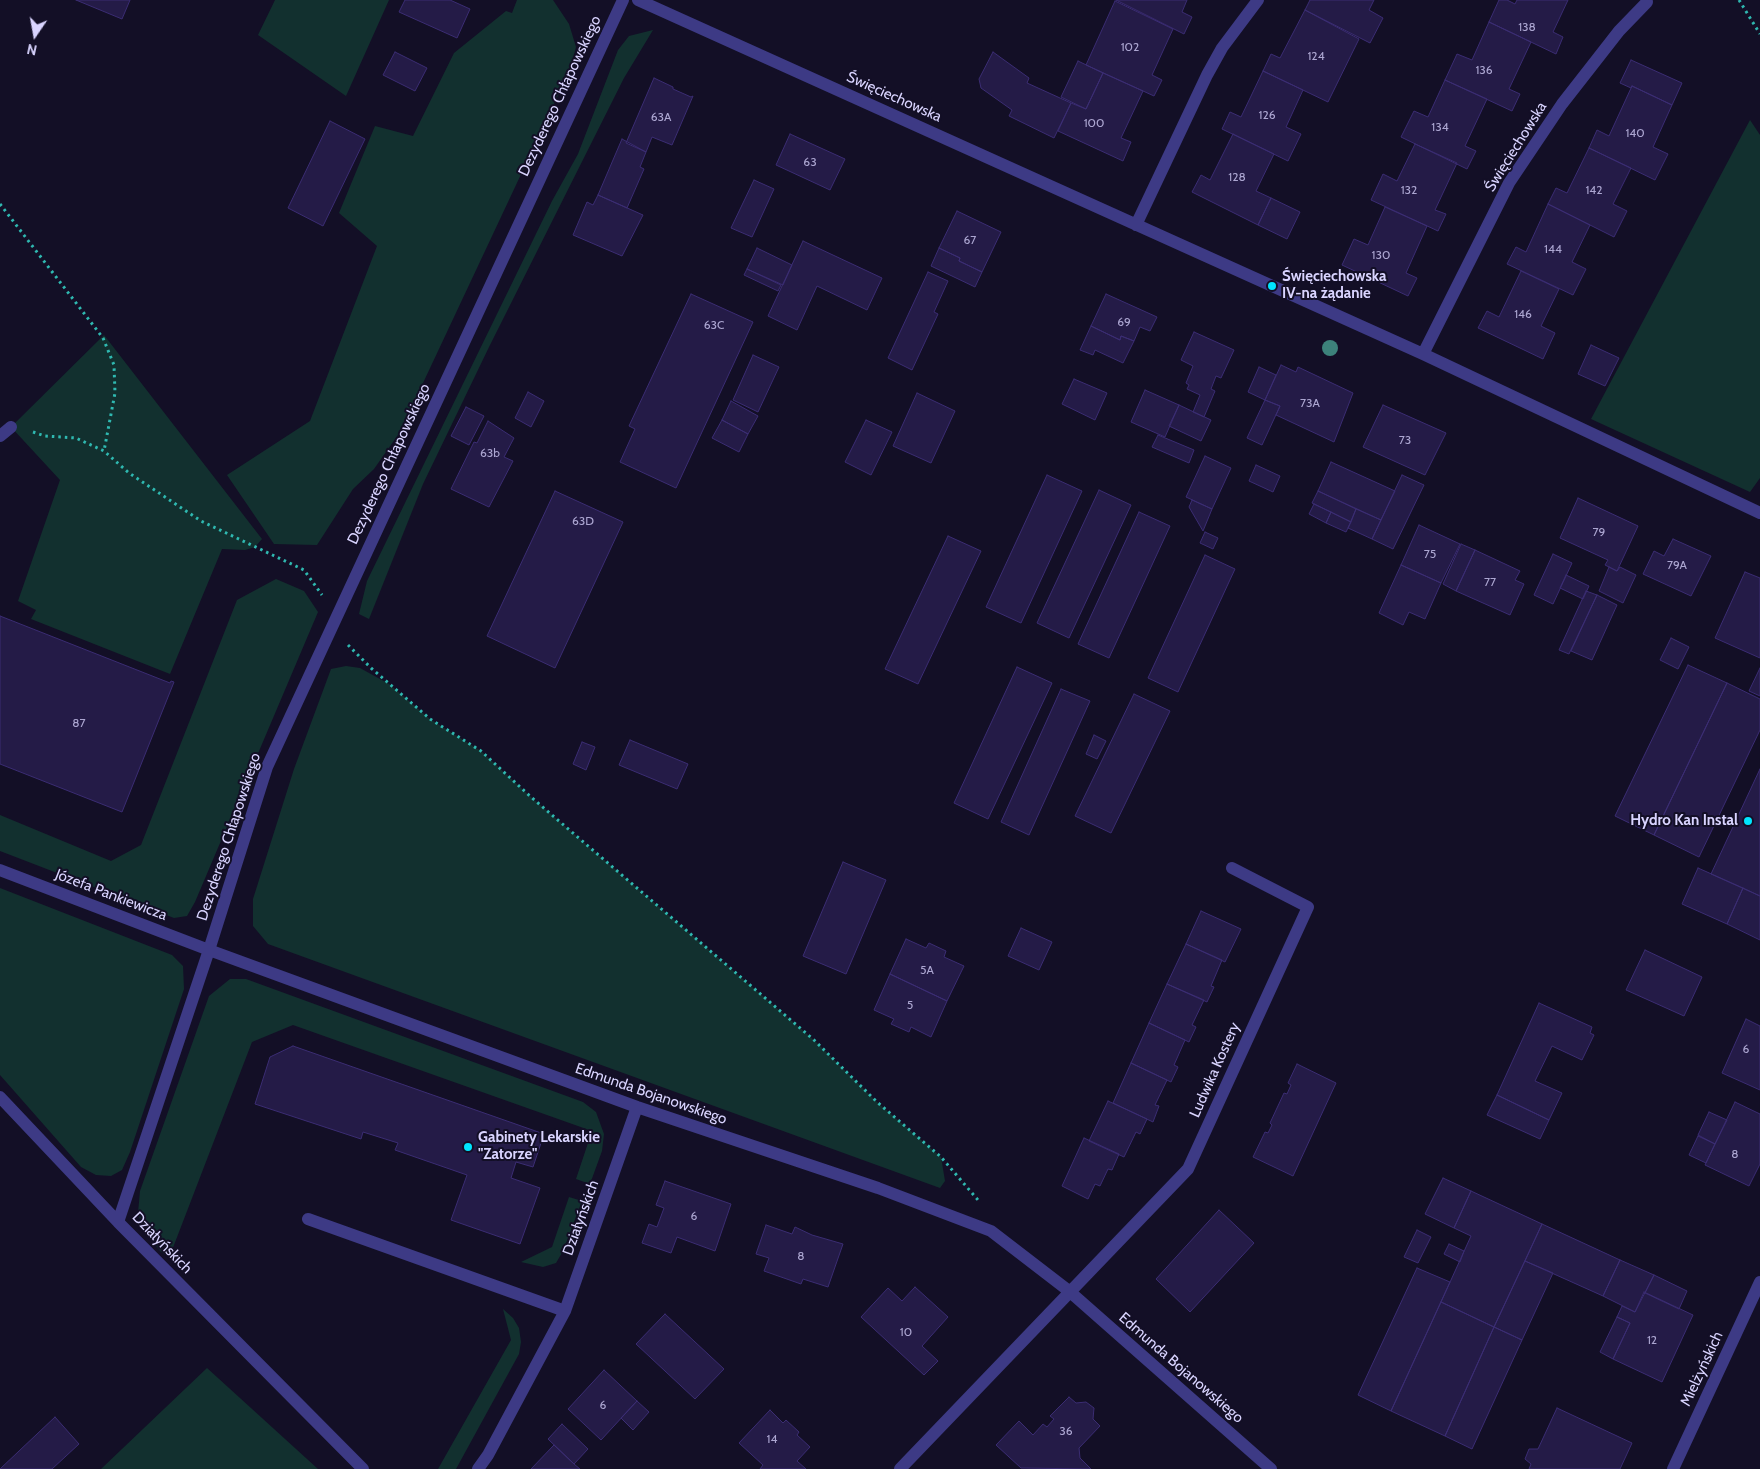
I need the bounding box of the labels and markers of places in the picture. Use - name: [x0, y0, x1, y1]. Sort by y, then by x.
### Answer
- place label: Święciechowska IV-na żądanie: [1282, 268, 1387, 303]
- marker: Święciechowska IV-na żądanie: [1266, 280, 1278, 292]
- place label: Hydro Kan Instal: [1630, 812, 1738, 830]
- marker: Hydro Kan Instal: [1742, 815, 1754, 827]
- place label: Gabinety Lekarskie "Zatorze": [478, 1129, 600, 1164]
- marker: Gabinety Lekarskie "Zatorze": [462, 1141, 474, 1153]

